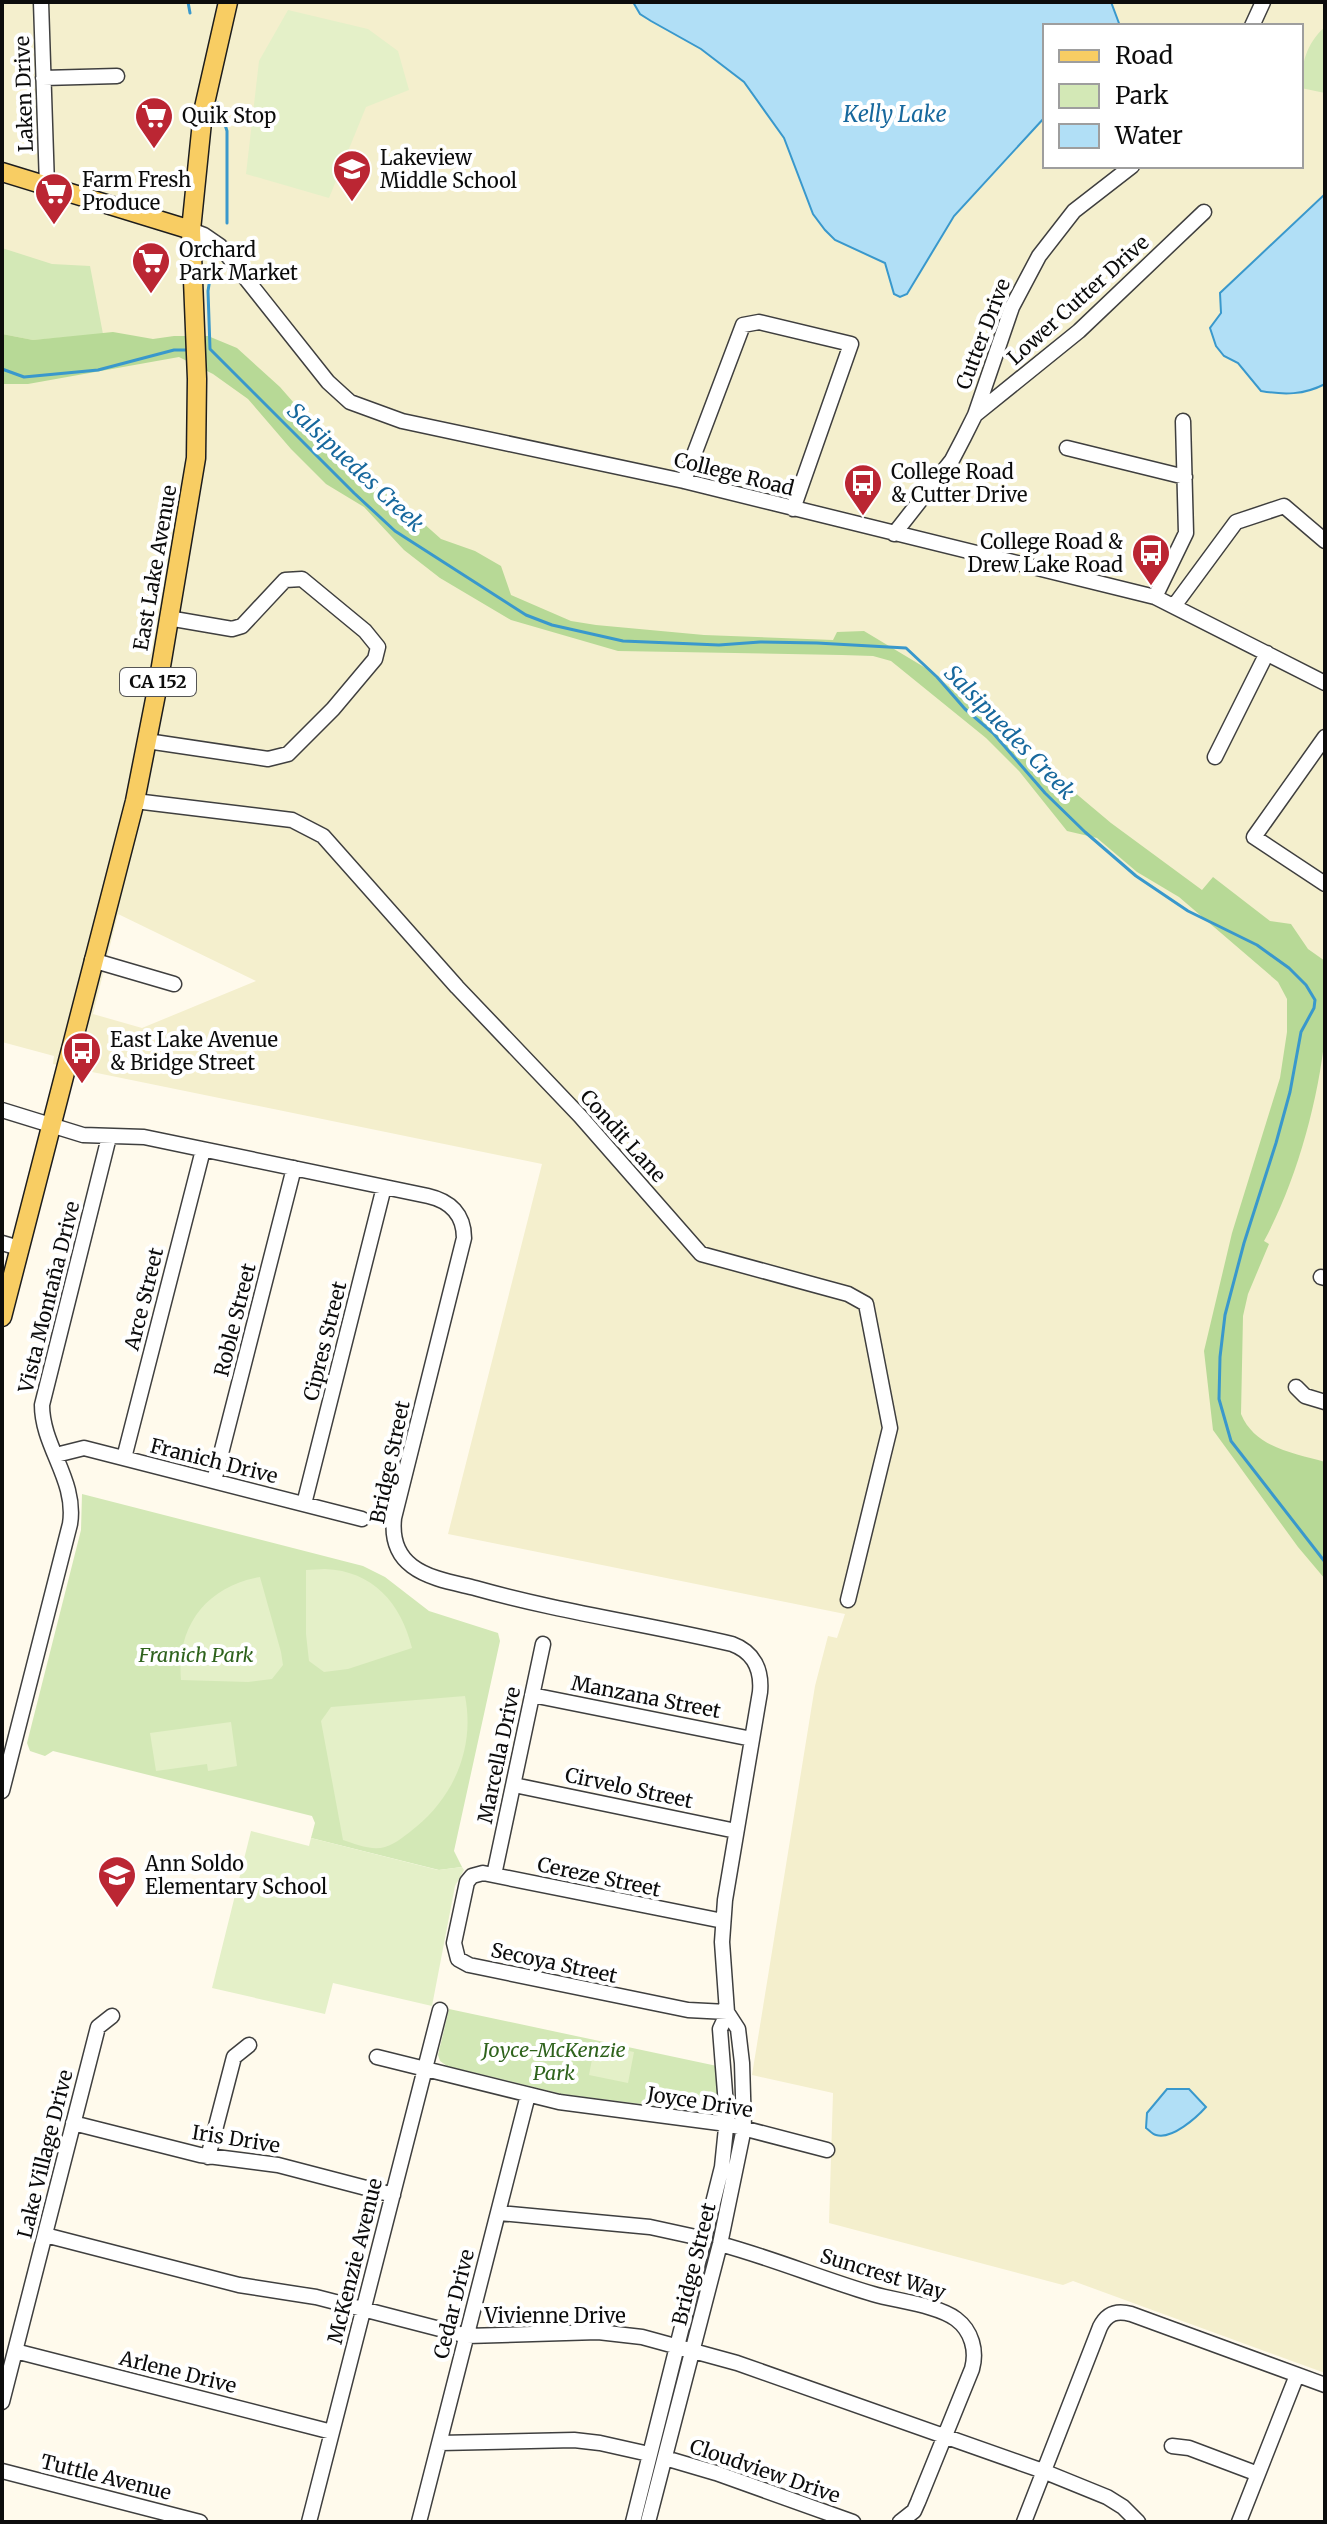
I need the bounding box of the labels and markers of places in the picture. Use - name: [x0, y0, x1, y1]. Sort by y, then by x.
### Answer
- supermarket icon: Quik Stop: [133, 95, 175, 150]
- place label: Quik Stop: [182, 103, 276, 128]
- place label: Lakeview Middle School: [380, 145, 517, 193]
- school or university icon: Lakeview Middle School: [331, 148, 373, 203]
- place label: Farm Fresh Produce: [82, 167, 191, 215]
- supermarket icon: Farm Fresh Produce: [33, 171, 75, 226]
- place label: Orchard Park Market: [179, 237, 298, 285]
- supermarket icon: Orchard Park Market: [130, 240, 172, 295]
- place label: College Road & Cutter Drive: [891, 459, 1027, 507]
- bus stop icon: College Road & Cutter Drive: [842, 462, 884, 517]
- place label: College Road & Drew Lake Road: [968, 529, 1123, 577]
- bus stop icon: College Road & Drew Lake Road: [1130, 532, 1172, 587]
- place label: East Lake Avenue & Bridge Street: [110, 1027, 278, 1075]
- bus stop icon: East Lake Avenue & Bridge Street: [61, 1030, 103, 1085]
- place label: Ann Soldo Elementary School: [144, 1851, 327, 1899]
- school or university icon: Ann Soldo Elementary School: [96, 1854, 138, 1909]

